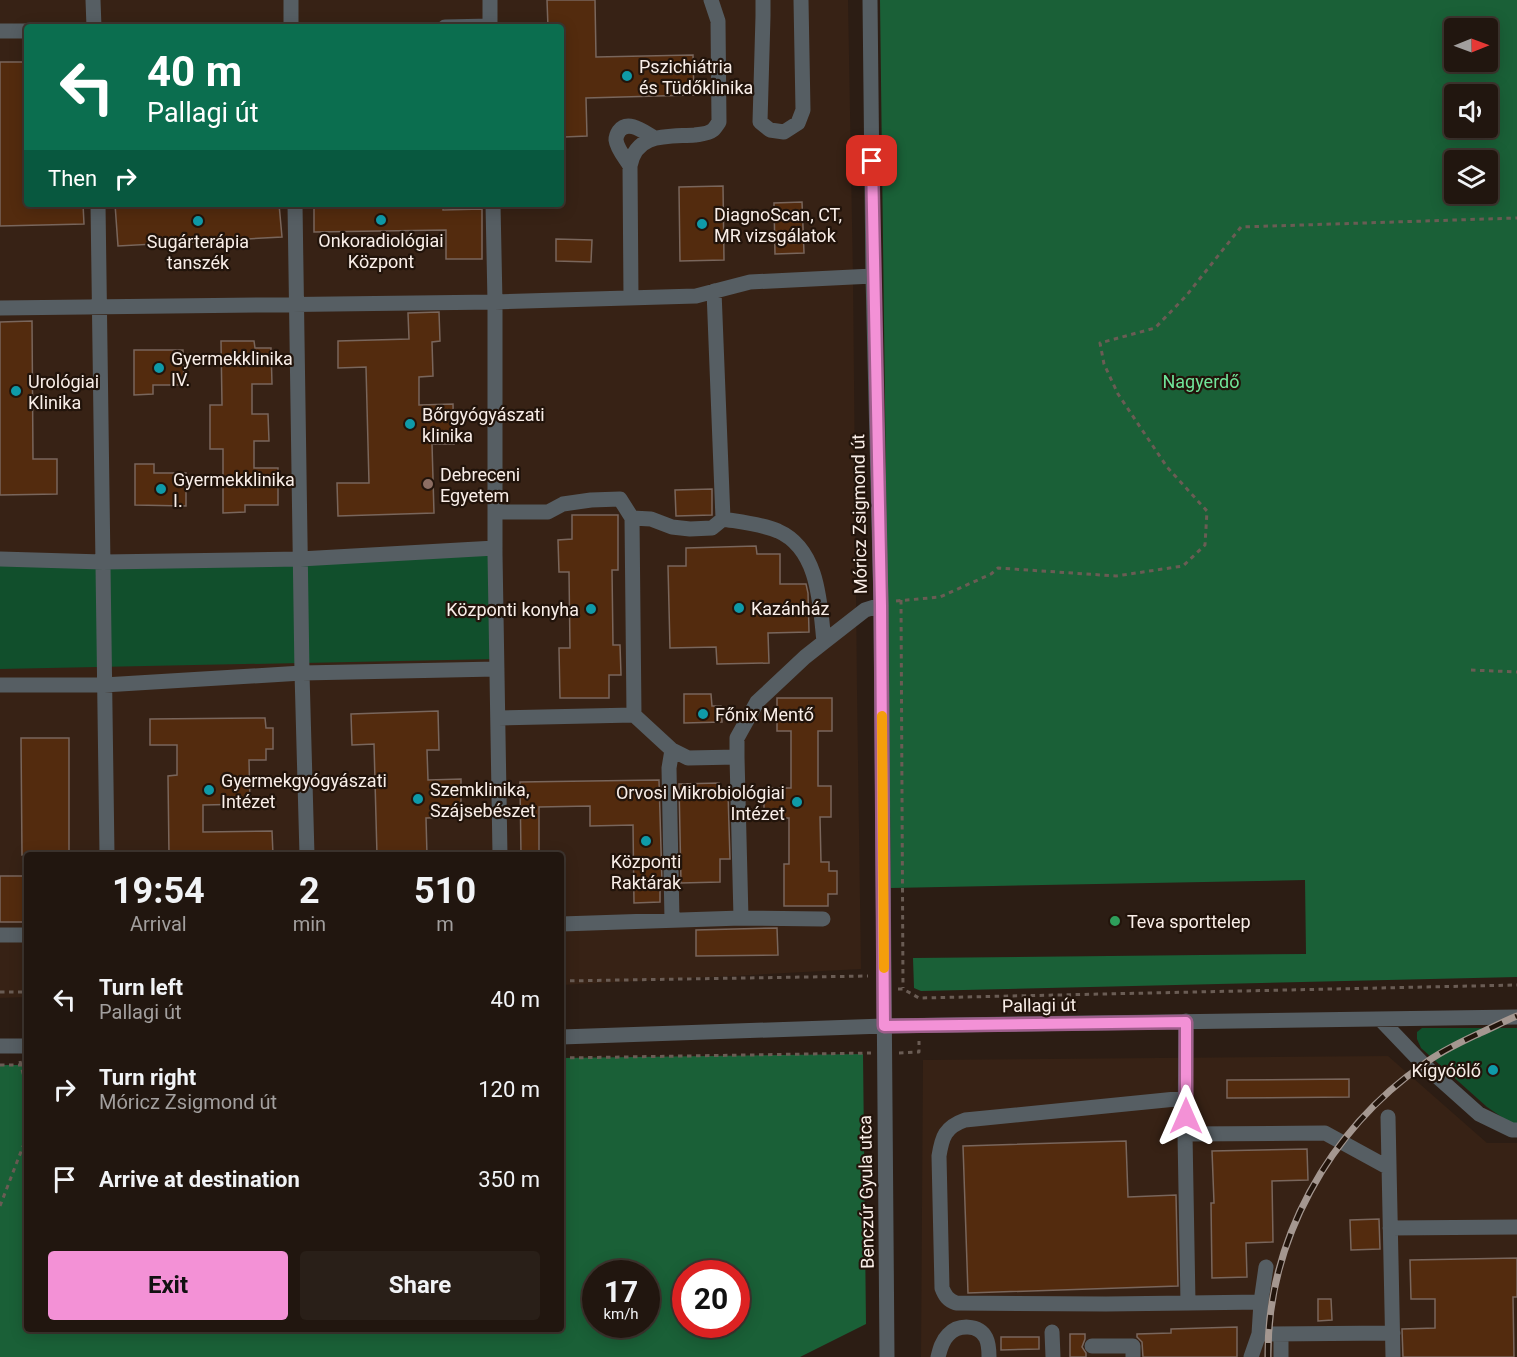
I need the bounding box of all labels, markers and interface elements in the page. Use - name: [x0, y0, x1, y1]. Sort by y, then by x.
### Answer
- north arrow: [1444, 18, 1498, 72]
- map controls: [1444, 18, 1498, 204]
- text: 40 m: [147, 47, 242, 96]
- icon: left: [48, 48, 126, 126]
- place label: Pszichiátria és Tüdőklinika: [639, 56, 753, 98]
- marker: Pszichiátria és Tüdőklinika: [620, 69, 634, 83]
- button: sound: [1444, 84, 1498, 138]
- text: Pallagi út: [147, 97, 259, 129]
- pin: [846, 135, 897, 186]
- icon: arrive: [855, 144, 888, 177]
- button: layers: [1444, 150, 1498, 204]
- icon: right: [109, 162, 142, 195]
- text: Then: [48, 166, 97, 191]
- place label: DiagnoScan, CT, MR vizsgálatok: [714, 204, 842, 246]
- marker: Onkoradiológiai Központ: [374, 213, 388, 227]
- marker: Sugárterápia tanszék: [191, 214, 205, 228]
- marker: DiagnoScan, CT, MR vizsgálatok: [695, 217, 709, 231]
- place label: Onkoradiológiai Központ: [318, 230, 444, 272]
- place label: Sugárterápia tanszék: [147, 231, 249, 273]
- place label: Gyermekklinika IV.: [171, 348, 293, 390]
- marker: Gyermekklinika IV.: [152, 361, 166, 375]
- place label: Urológiai Klinika: [28, 371, 99, 413]
- park label: Nagyerdő: [1162, 371, 1240, 392]
- marker: Urológiai Klinika: [9, 384, 23, 398]
- place label: Bőrgyógyászati klinika: [422, 404, 545, 446]
- marker: Bőrgyógyászati klinika: [403, 417, 417, 431]
- street label: Móricz Zsigmond út: [847, 434, 871, 594]
- place label: Debreceni Egyetem: [440, 464, 520, 506]
- place label: Gyermekklinika I.: [173, 469, 295, 511]
- marker: Debreceni Egyetem: [421, 477, 435, 491]
- marker: Gyermekklinika I.: [154, 482, 168, 496]
- place label: Kazánház: [751, 598, 829, 619]
- place label: Központi konyha: [446, 599, 579, 620]
- marker: Kazánház: [732, 601, 746, 615]
- marker: Központi konyha: [584, 602, 598, 616]
- place label: Főnix Mentő: [715, 704, 814, 725]
- marker: Főnix Mentő: [696, 707, 710, 721]
- place label: Gyermekgyógyászati Intézet: [221, 770, 387, 812]
- place label: Szemklinika, Szájsebészet: [430, 779, 536, 821]
- place label: Orvosi Mikrobiológiai Intézet: [616, 782, 785, 824]
- marker: Gyermekgyógyászati Intézet: [202, 783, 216, 797]
- marker: Szemklinika, Szájsebészet: [411, 792, 425, 806]
- marker: Orvosi Mikrobiológiai Intézet: [790, 795, 804, 809]
- marker: Központi Raktárak: [639, 834, 653, 848]
- place label: Központi Raktárak: [611, 851, 682, 893]
- text: 19:54: [112, 870, 205, 912]
- text: 2: [299, 870, 320, 912]
- text: 510: [414, 870, 476, 912]
- place label: Teva sporttelep: [1127, 911, 1251, 932]
- text: Arrival: [130, 912, 187, 936]
- text: min: [293, 912, 326, 936]
- text: m: [436, 912, 454, 936]
- marker: Teva sporttelep: [1108, 914, 1122, 928]
- text: Turn left: [99, 975, 183, 1000]
- icon: left: [48, 983, 81, 1016]
- text: 40 m: [491, 987, 540, 1012]
- street label: Pallagi út: [1002, 994, 1076, 1016]
- text: Pallagi út: [99, 1000, 182, 1024]
- place label: Kígyóölő: [1412, 1060, 1481, 1081]
- marker: Kígyóölő: [1486, 1063, 1500, 1077]
- text: Turn right: [99, 1065, 196, 1090]
- icon: right: [48, 1073, 81, 1106]
- text: 120 m: [478, 1077, 540, 1102]
- position arrow: [1154, 1084, 1218, 1148]
- text: Móricz Zsigmond út: [99, 1090, 277, 1114]
- street label: Benczúr Gyula utca: [854, 1115, 878, 1269]
- icon: arrive: [48, 1163, 81, 1196]
- text: Arrive at destination: [99, 1167, 300, 1192]
- text: 350 m: [478, 1167, 540, 1192]
- button: Exit: [48, 1251, 288, 1320]
- button: Share: [300, 1251, 540, 1320]
- speed limit sign: 20: [672, 1260, 750, 1338]
- text: 17: [604, 1274, 638, 1309]
- text: km/h: [603, 1305, 639, 1323]

